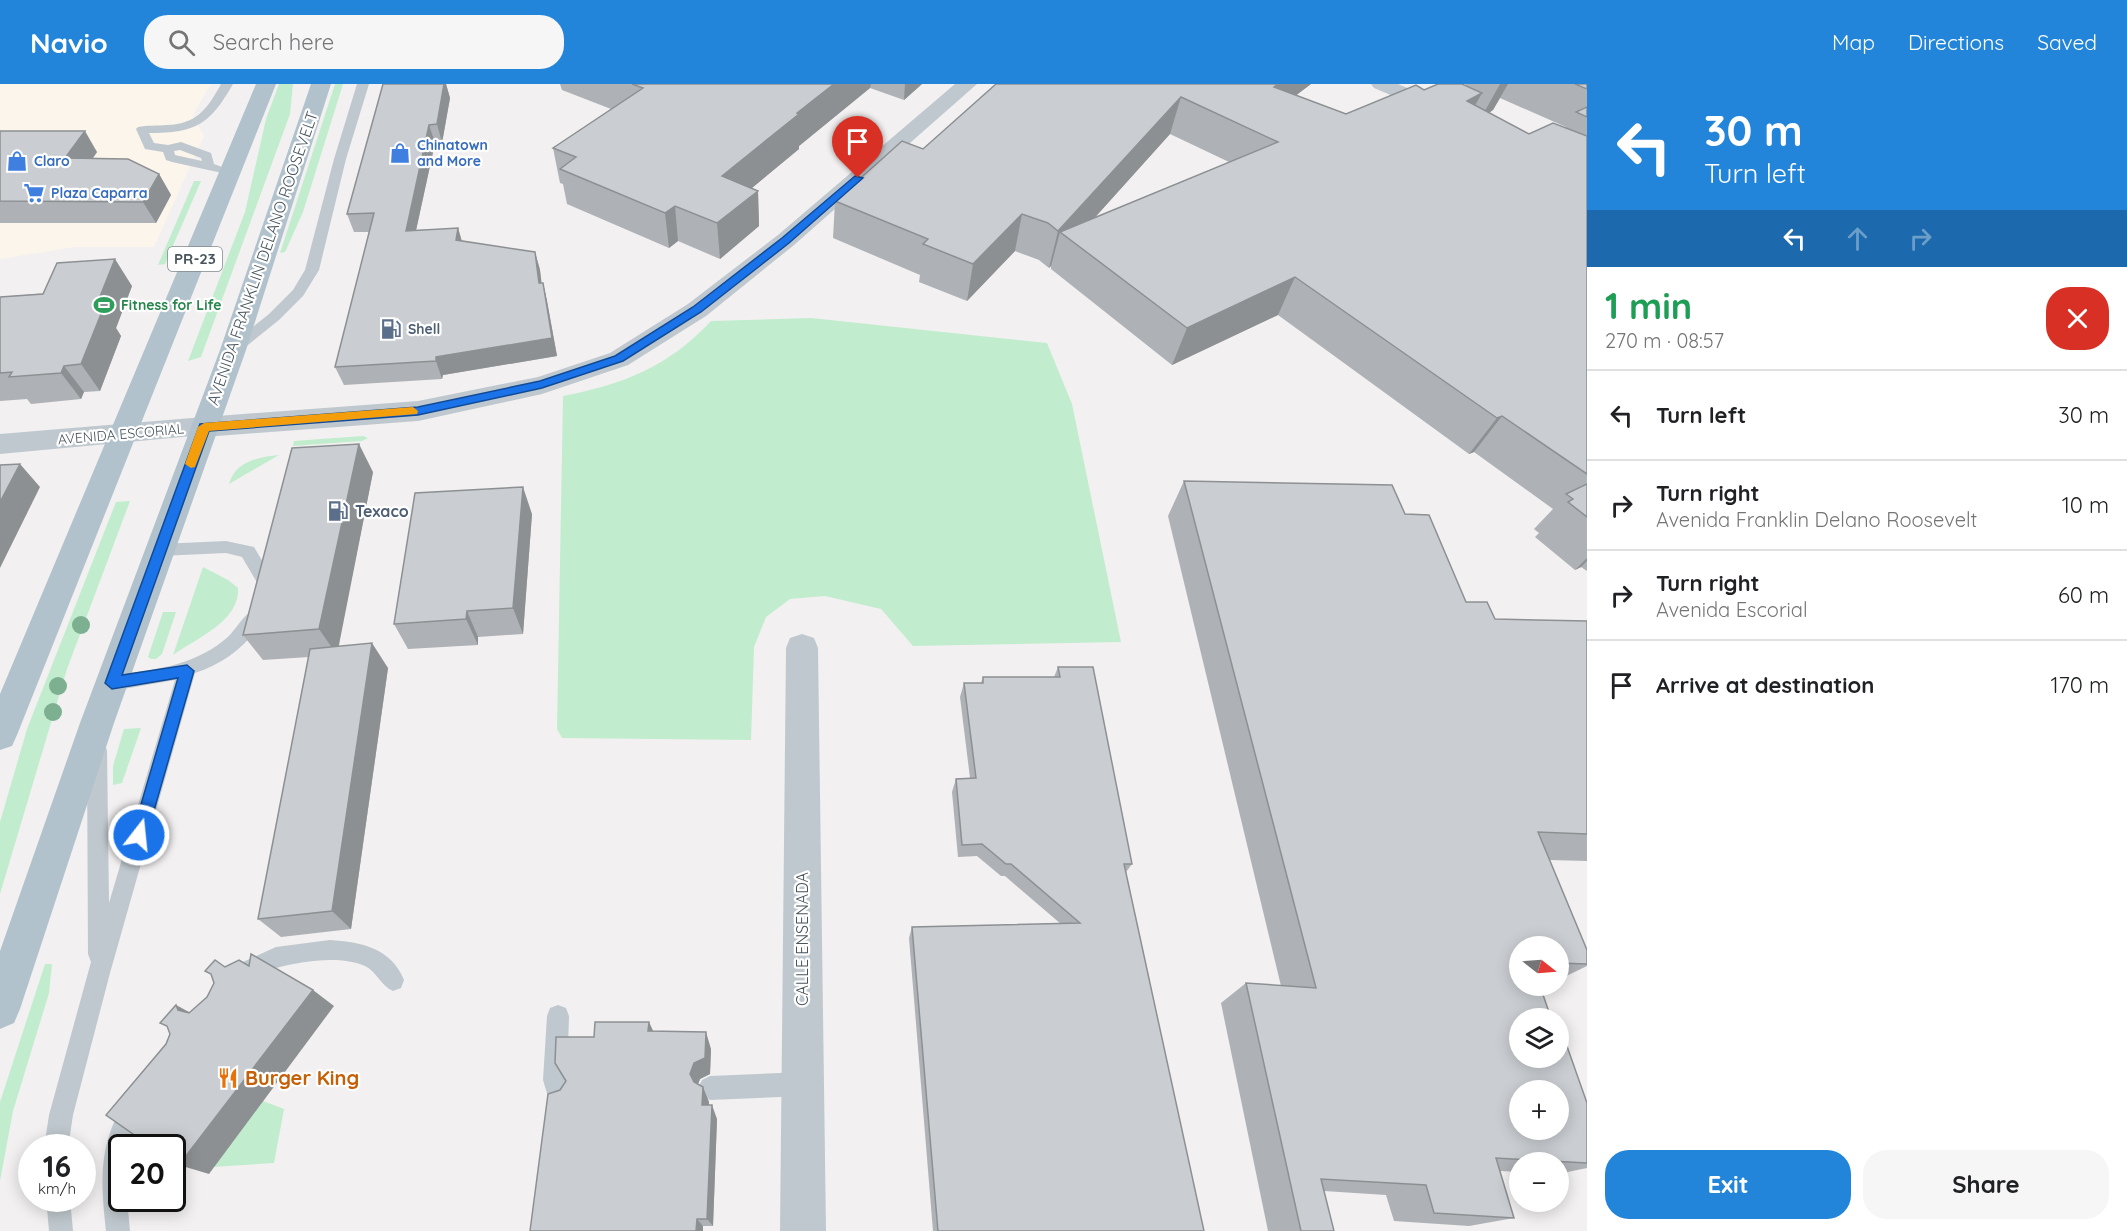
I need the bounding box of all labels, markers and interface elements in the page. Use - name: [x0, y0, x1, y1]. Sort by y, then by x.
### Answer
- search box: [144, 15, 564, 69]
- text: Navio: [30, 25, 108, 60]
- icon: search: [165, 26, 198, 59]
- text: Search here: [213, 28, 334, 56]
- text: Map: [1832, 29, 1875, 55]
- text: Directions: [1908, 29, 2004, 55]
- text: Saved: [2037, 29, 2097, 55]
- text: 30 m: [1704, 104, 1803, 157]
- street label: AVENIDA FRANKLIN DELANO ROOSEVELT: [202, 108, 322, 408]
- icon: left: [1605, 108, 1683, 186]
- pin: [832, 116, 883, 178]
- icon: arrive: [841, 125, 874, 158]
- place label: Chinatown and More: [417, 136, 488, 170]
- shop icon: Chinatown and More: [388, 141, 412, 165]
- shop icon: Claro: [5, 149, 29, 173]
- place label: Claro: [34, 152, 70, 170]
- text: Turn left: [1704, 156, 1806, 190]
- supermarket icon: Plaza Caparra: [22, 181, 46, 205]
- place label: Plaza Caparra: [51, 184, 147, 202]
- icon: left: [1778, 222, 1811, 255]
- icon: ahead: [1841, 222, 1874, 255]
- icon: right: [1904, 222, 1937, 255]
- road number: PR-23: [168, 247, 222, 271]
- text: 1 min: [1605, 283, 1692, 328]
- button: close: [2046, 287, 2109, 350]
- sports icon: Fitness for Life: [92, 293, 116, 317]
- place label: Fitness for Life: [121, 296, 221, 314]
- fuel station icon: Shell: [379, 317, 403, 341]
- place label: Shell: [408, 320, 440, 338]
- text: 270 m · 08:57: [1605, 328, 1724, 353]
- icon: left: [1605, 399, 1638, 432]
- text: Turn left: [1656, 401, 1746, 429]
- text: 30 m: [2058, 401, 2109, 429]
- street label: AVENIDA ESCORIAL: [57, 419, 185, 448]
- text: Turn right: [1656, 479, 1760, 507]
- icon: right: [1605, 489, 1638, 522]
- text: 10 m: [2062, 491, 2109, 519]
- fuel station icon: Texaco: [326, 499, 350, 523]
- place label: Texaco: [355, 501, 409, 521]
- text: Avenida Franklin Delano Roosevelt: [1656, 507, 1977, 532]
- text: Turn right: [1656, 569, 1760, 597]
- icon: right: [1605, 579, 1638, 612]
- text: 60 m: [2058, 581, 2109, 609]
- text: Avenida Escorial: [1656, 597, 1808, 622]
- icon: arrive: [1605, 669, 1638, 702]
- text: Arrive at destination: [1656, 671, 1874, 699]
- text: 170 m: [2050, 671, 2109, 699]
- position arrow: [107, 803, 171, 867]
- street label: CALLE ENSENADA: [792, 872, 812, 1006]
- north arrow: [1509, 936, 1569, 996]
- map controls: [1509, 936, 1569, 1212]
- button: layers: [1509, 1008, 1569, 1068]
- place label: Burger King: [245, 1065, 359, 1090]
- restaurant icon: Burger King: [216, 1066, 240, 1090]
- button: +: [1509, 1080, 1569, 1140]
- speed limit sign: 20: [108, 1134, 186, 1212]
- text: 16: [43, 1147, 71, 1185]
- button: Exit: [1605, 1150, 1851, 1219]
- button: Share: [1863, 1150, 2109, 1219]
- button: −: [1509, 1152, 1569, 1212]
- text: km/h: [38, 1179, 76, 1198]

